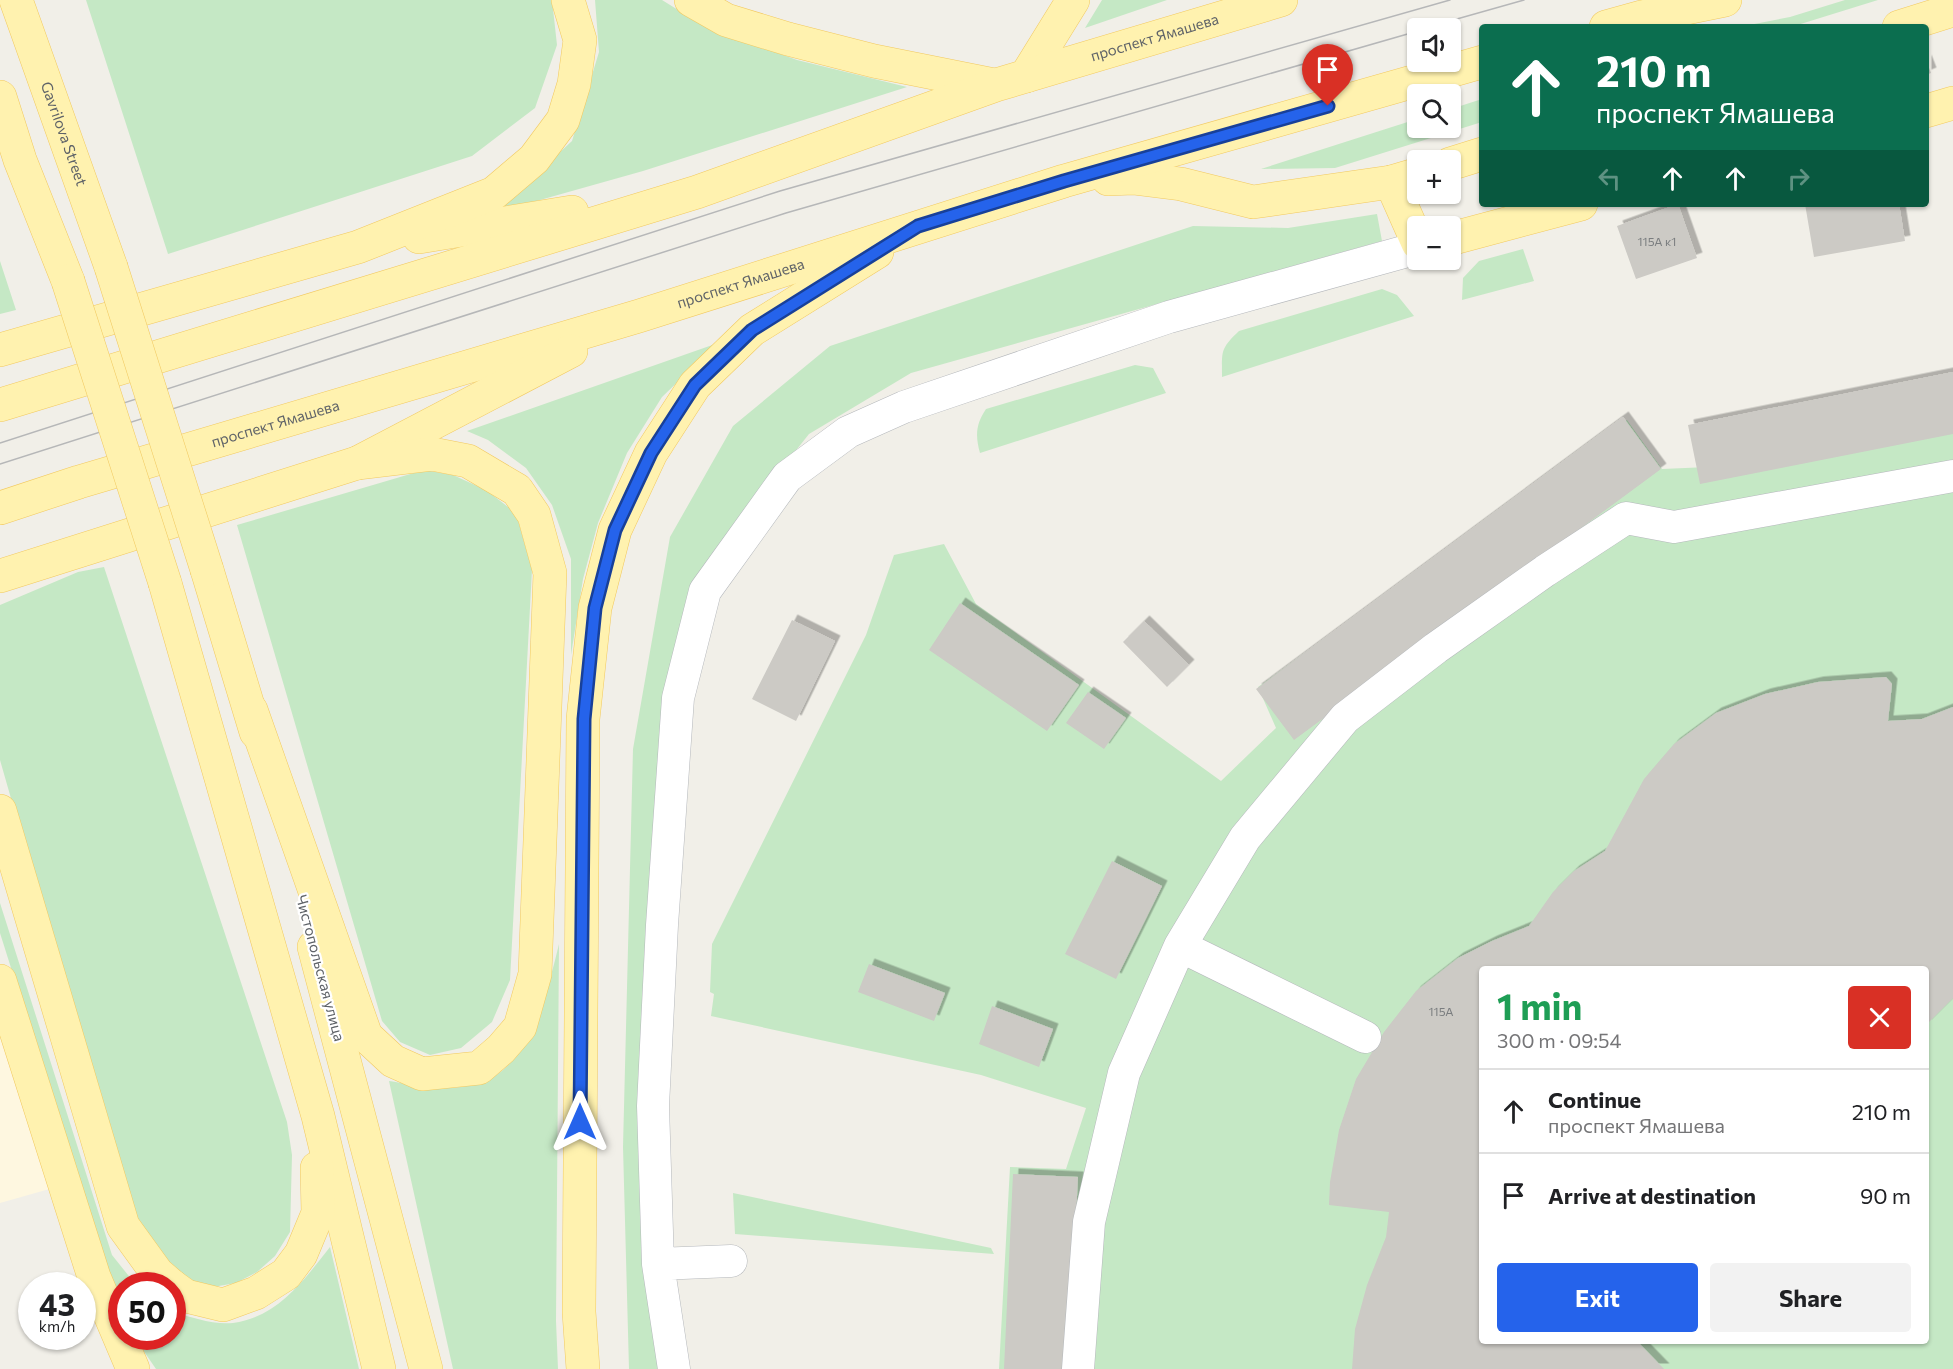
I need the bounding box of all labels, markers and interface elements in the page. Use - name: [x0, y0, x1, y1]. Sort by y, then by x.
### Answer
- street label: проспект Ямашева: [1088, 9, 1221, 64]
- map controls: [1407, 18, 1461, 270]
- button: sound: [1407, 18, 1461, 72]
- pin: [1302, 44, 1353, 106]
- text: 210 m: [1596, 44, 1711, 96]
- icon: ahead: [1497, 48, 1575, 126]
- icon: arrive: [1311, 53, 1344, 86]
- street label: Gavrilova Street: [38, 79, 91, 188]
- button: search: [1407, 84, 1461, 138]
- text: проспект Ямашева: [1596, 96, 1835, 129]
- button: +: [1407, 150, 1461, 204]
- icon: left: [1593, 162, 1626, 195]
- icon: ahead: [1656, 162, 1689, 195]
- icon: ahead: [1719, 162, 1752, 195]
- icon: right: [1782, 162, 1815, 195]
- button: −: [1407, 216, 1461, 270]
- house number: 115А к1: [1637, 234, 1677, 248]
- street label: проспект Ямашева: [674, 254, 806, 311]
- street label: проспект Ямашева: [209, 395, 341, 450]
- street label: Чистопольская улица: [293, 893, 349, 1043]
- text: 1 min: [1497, 983, 1582, 1027]
- button: close: [1848, 986, 1911, 1049]
- house number: 115А: [1428, 1004, 1454, 1018]
- text: 300 m · 09:54: [1497, 1028, 1622, 1052]
- text: Continue: [1548, 1086, 1641, 1113]
- position arrow: [548, 1090, 612, 1154]
- icon: ahead: [1497, 1095, 1530, 1128]
- text: 210 m: [1852, 1098, 1911, 1125]
- text: проспект Ямашева: [1548, 1113, 1725, 1137]
- icon: arrive: [1497, 1179, 1530, 1212]
- text: Arrive at destination: [1548, 1182, 1756, 1209]
- text: 90 m: [1860, 1182, 1911, 1209]
- button: Exit: [1497, 1263, 1698, 1332]
- button: Share: [1710, 1263, 1911, 1332]
- speed limit sign: 50: [108, 1272, 186, 1350]
- text: 43: [39, 1285, 75, 1322]
- text: km/h: [39, 1317, 75, 1335]

